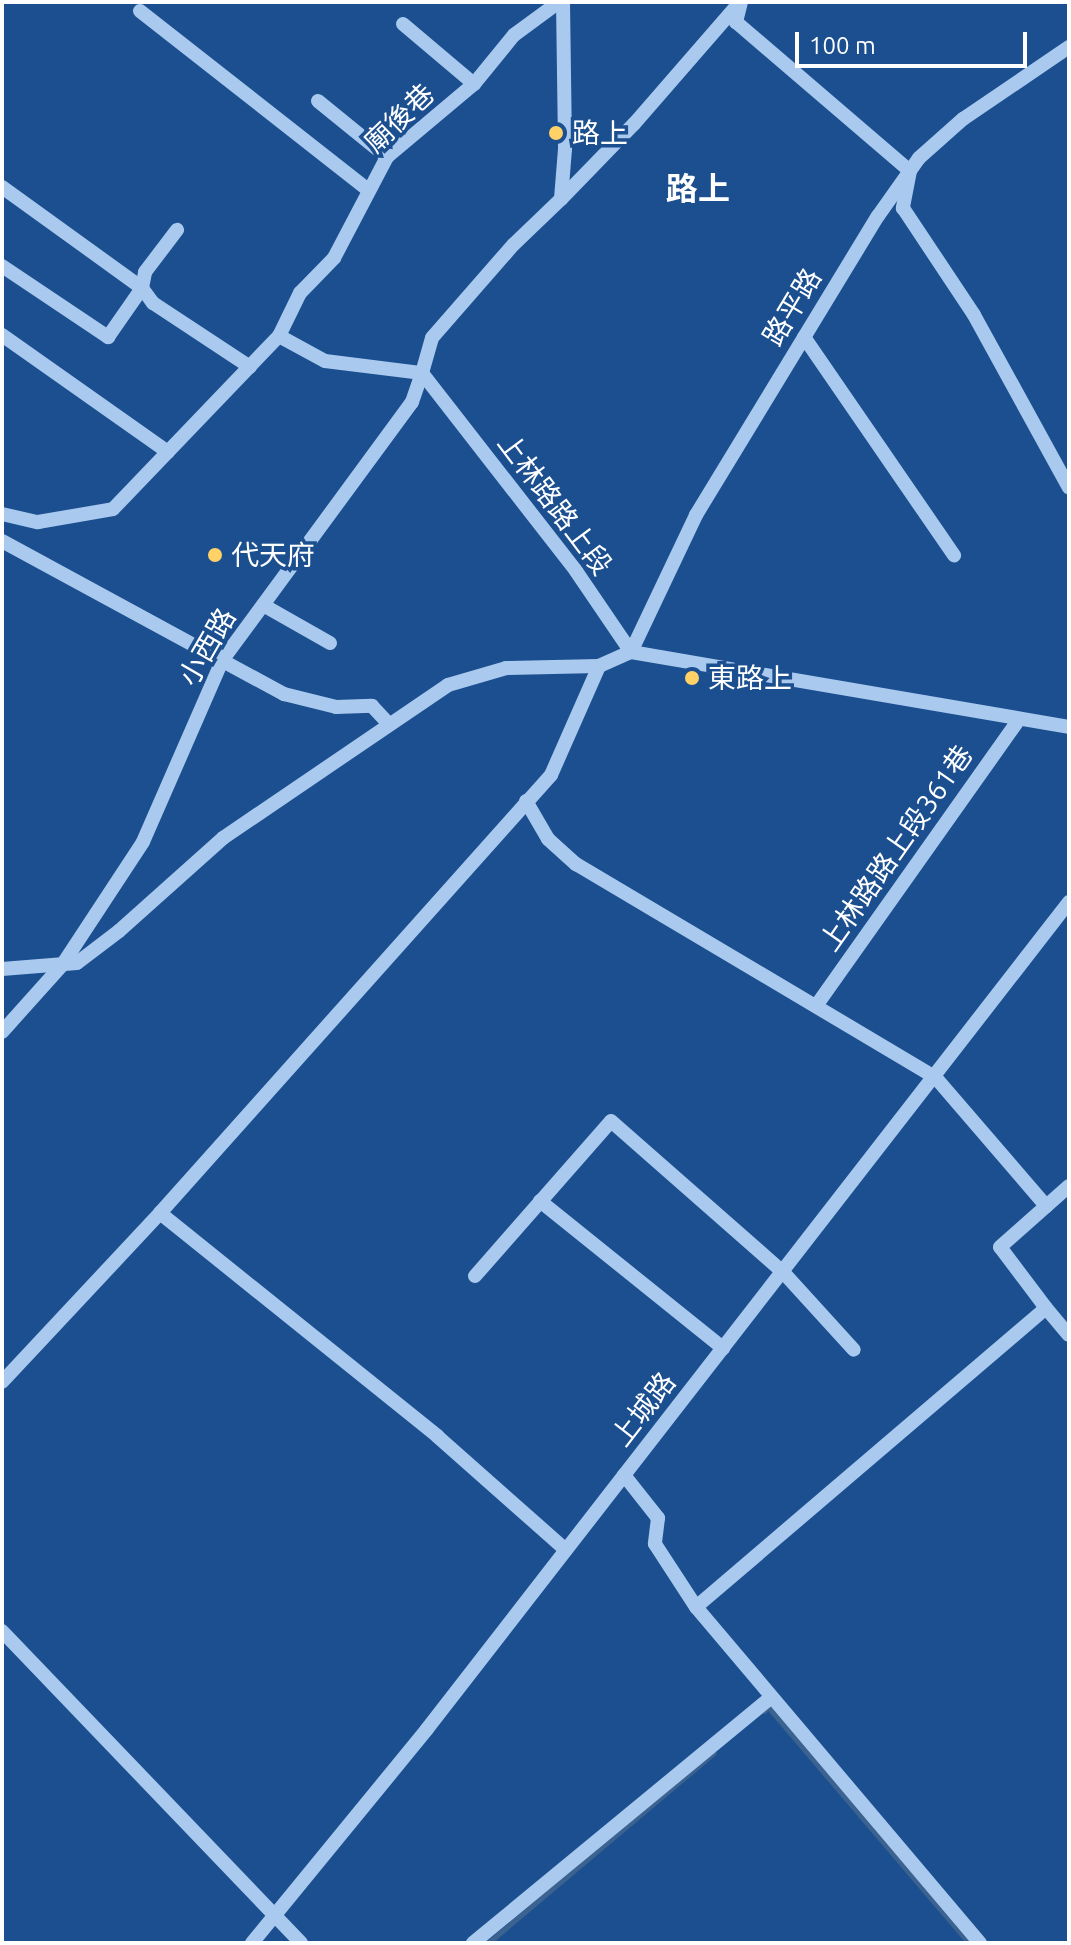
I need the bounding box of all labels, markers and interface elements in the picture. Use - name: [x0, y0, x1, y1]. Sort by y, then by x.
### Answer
- scale bar: [799, 16, 1031, 66]
- text: 100 m: [809, 32, 876, 59]
- street label: 廟後巷: [357, 77, 441, 159]
- place label: 路上: [572, 116, 628, 150]
- marker: 路上: [547, 124, 565, 142]
- district label: 路上: [666, 169, 730, 207]
- street label: 路平路: [756, 262, 828, 352]
- street label: 上林路路上段: [491, 427, 619, 581]
- place label: 代天府: [231, 538, 315, 572]
- marker: 代天府: [206, 546, 224, 564]
- street label: 小西路: [171, 602, 243, 692]
- place label: 東路上: [708, 661, 792, 695]
- marker: 東路上: [683, 669, 701, 687]
- street label: 上林路路上段361巷: [812, 739, 980, 957]
- street label: 上城路: [604, 1366, 682, 1452]

